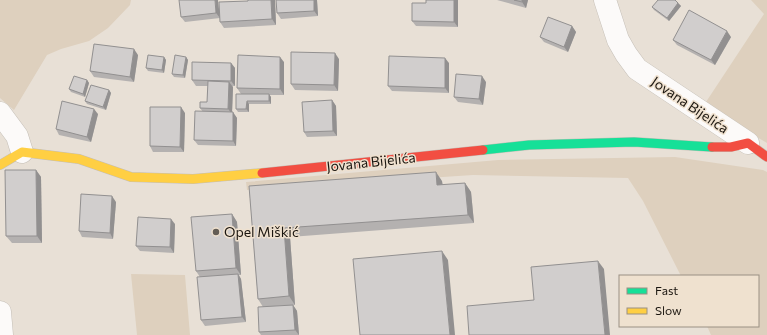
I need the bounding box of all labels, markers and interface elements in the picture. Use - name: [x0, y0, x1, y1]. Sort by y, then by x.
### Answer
- street label: Jovana Bijelića: [648, 72, 732, 137]
- street label: Jovana Bijelića: [326, 148, 416, 175]
- place label: Opel Miškić: [224, 223, 299, 240]
- marker: Opel Miškić: [211, 227, 221, 237]
- legend: [619, 275, 759, 327]
- text: Fast: [655, 283, 678, 297]
- text: Slow: [655, 303, 682, 317]

